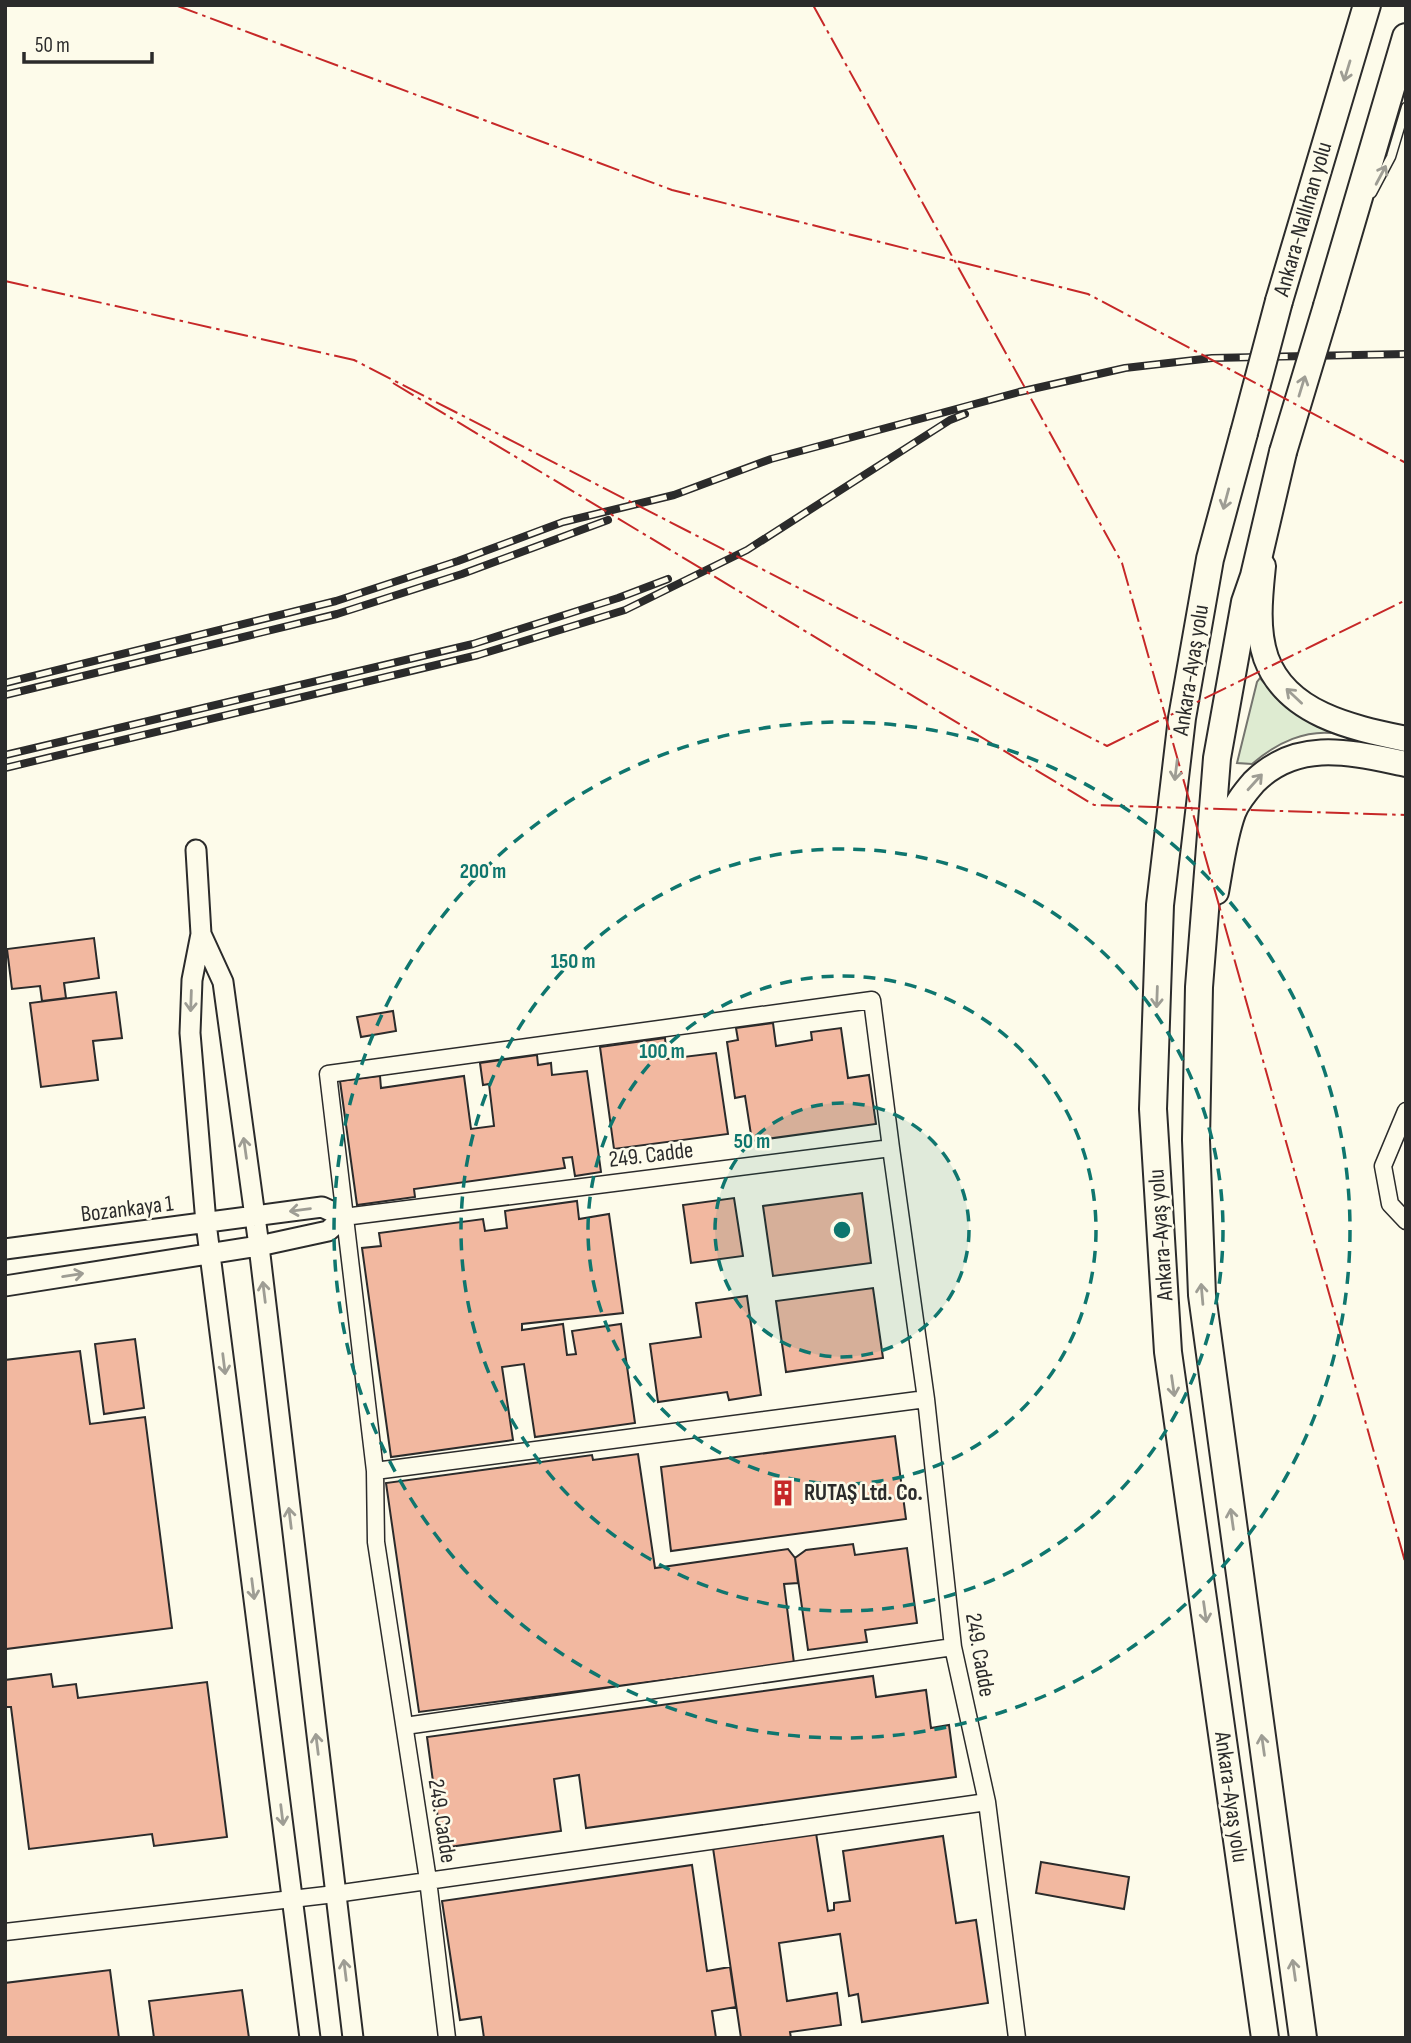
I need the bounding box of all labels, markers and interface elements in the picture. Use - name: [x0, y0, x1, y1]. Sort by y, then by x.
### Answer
- scale bar: [24, 21, 152, 65]
- text: 50 m: [35, 33, 70, 58]
- one-way arrow: [1340, 59, 1353, 81]
- street label: Ankara-Nallıhan yolu: [1267, 139, 1338, 300]
- one-way arrow: [1375, 165, 1388, 186]
- one-way arrow: [1297, 376, 1310, 398]
- one-way arrow: [1219, 487, 1232, 510]
- street label: Ankara-Ayaş yolu: [1167, 603, 1215, 738]
- one-way arrow: [1286, 687, 1303, 704]
- one-way arrow: [1170, 759, 1183, 781]
- one-way arrow: [1247, 773, 1263, 791]
- text: 200 m: [460, 859, 506, 884]
- text: 150 m: [551, 949, 595, 974]
- one-way arrow: [1151, 985, 1164, 1008]
- one-way arrow: [185, 989, 198, 1012]
- text: 100 m: [639, 1039, 685, 1064]
- text: 50 m: [734, 1129, 770, 1154]
- street label: 249. Cadde: [607, 1136, 695, 1174]
- one-way arrow: [238, 1137, 251, 1160]
- street label: Ankara-Ayaş yolu: [1142, 1168, 1180, 1303]
- street label: Bozankaya 1: [79, 1189, 175, 1229]
- one-way arrow: [289, 1203, 312, 1216]
- centre of rings: [830, 1218, 854, 1242]
- one-way arrow: [61, 1268, 84, 1281]
- one-way arrow: [258, 1281, 271, 1304]
- one-way arrow: [1195, 1283, 1208, 1306]
- one-way arrow: [217, 1352, 230, 1375]
- one-way arrow: [1167, 1374, 1180, 1397]
- building icon: RUTAŞ Ltd. Co.: [768, 1478, 798, 1508]
- place label: RUTAŞ Ltd. Co.: [804, 1479, 923, 1507]
- one-way arrow: [284, 1507, 297, 1530]
- one-way arrow: [1226, 1508, 1239, 1531]
- one-way arrow: [247, 1578, 260, 1600]
- one-way arrow: [1198, 1600, 1211, 1622]
- street label: 249. Cadde: [959, 1611, 1001, 1699]
- street label: Ankara-Ayaş yolu: [1208, 1729, 1254, 1864]
- one-way arrow: [311, 1733, 324, 1756]
- one-way arrow: [1256, 1734, 1269, 1757]
- street label: 249. Cadde: [422, 1777, 462, 1865]
- one-way arrow: [276, 1803, 289, 1826]
- one-way arrow: [338, 1959, 351, 1982]
- one-way arrow: [1287, 1959, 1300, 1982]

